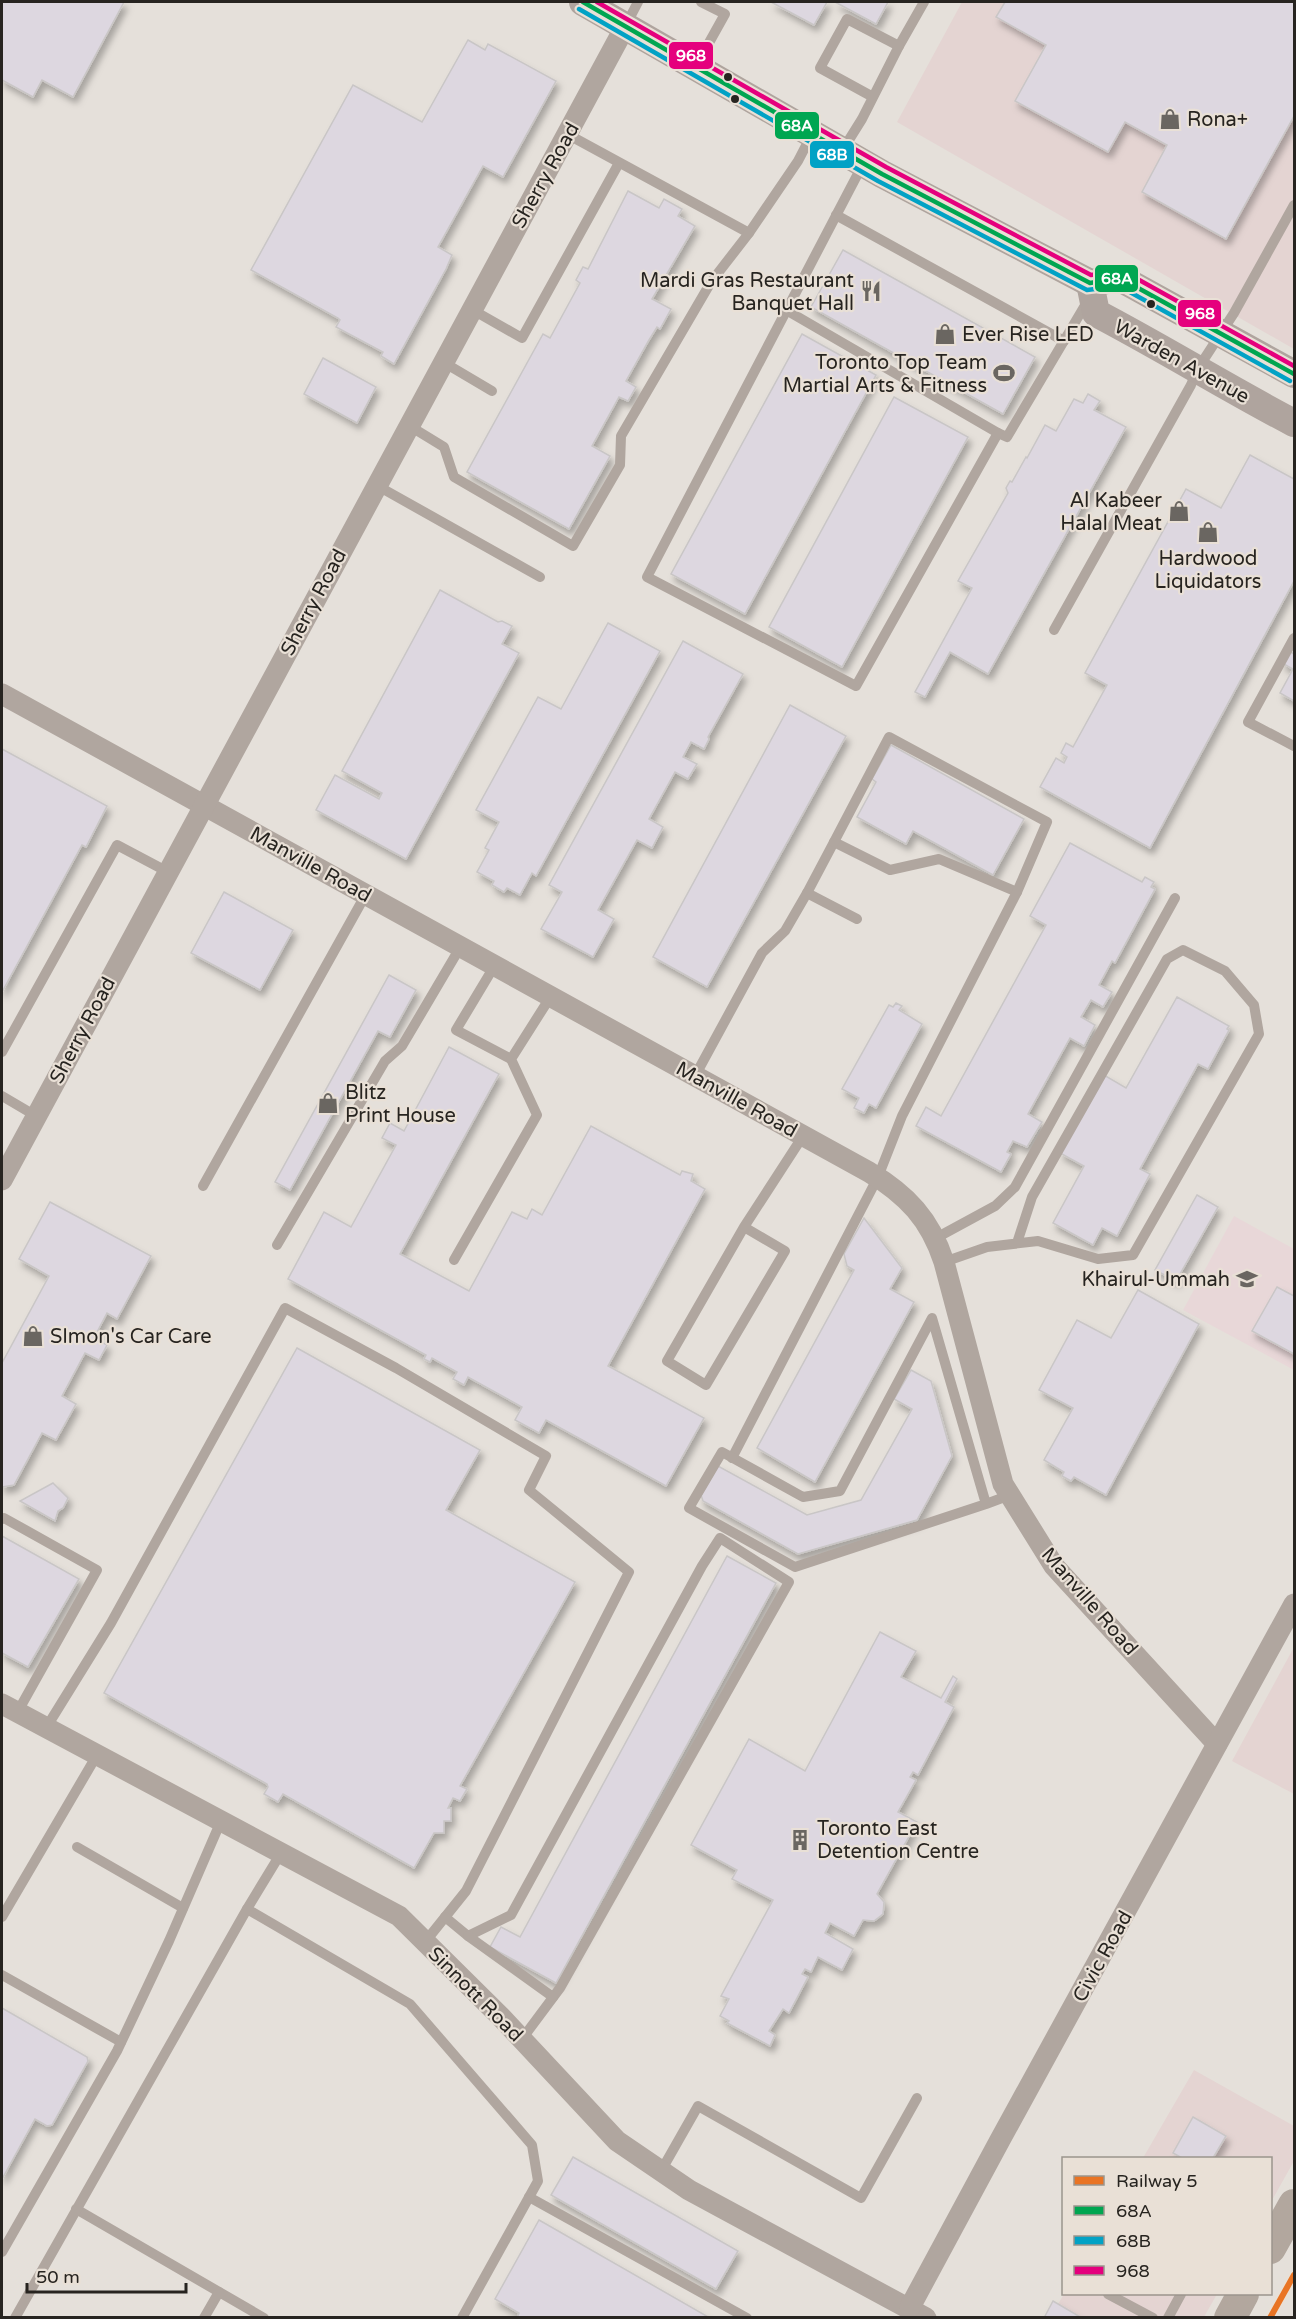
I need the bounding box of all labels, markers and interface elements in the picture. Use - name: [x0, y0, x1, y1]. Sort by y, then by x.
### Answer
- line badge: 968: [668, 41, 714, 70]
- text: 968: [676, 46, 706, 66]
- unlabelled marker: [722, 71, 734, 83]
- unlabelled marker: [729, 93, 741, 105]
- shop icon: Rona+: [1158, 107, 1182, 131]
- place label: Rona+: [1187, 108, 1248, 132]
- line badge: 68A: [774, 111, 820, 140]
- text: 68A: [781, 116, 813, 136]
- street label: Sherry Road: [507, 118, 585, 233]
- line badge: 68B: [809, 140, 855, 169]
- text: 68B: [816, 145, 848, 165]
- line badge: 68A: [1094, 264, 1139, 293]
- place label: Mardi Gras Restaurant Banquet Hall: [640, 269, 854, 316]
- text: 68A: [1101, 269, 1133, 289]
- restaurant icon: Mardi Gras Restaurant Banquet Hall: [859, 279, 883, 303]
- unlabelled marker: [1145, 298, 1157, 310]
- line badge: 968: [1177, 299, 1222, 328]
- text: 968: [1185, 304, 1215, 324]
- street label: Warden Avenue: [1110, 315, 1253, 409]
- shop icon: Ever Rise LED: [933, 322, 957, 346]
- place label: Ever Rise LED: [962, 323, 1094, 347]
- place label: Toronto Top Team Martial Arts & Fitness: [783, 351, 987, 398]
- sports icon: Toronto Top Team Martial Arts & Fitness: [992, 361, 1016, 385]
- place label: Al Kabeer Halal Meat: [1060, 489, 1162, 536]
- shop icon: Al Kabeer Halal Meat: [1167, 499, 1191, 523]
- shop icon: Hardwood Liquidators: [1196, 520, 1220, 544]
- street label: Sherry Road: [276, 545, 352, 660]
- place label: Hardwood Liquidators: [1155, 547, 1261, 594]
- street label: Manville Road: [246, 822, 375, 908]
- street label: Sherry Road: [45, 973, 121, 1088]
- street label: Manville Road: [672, 1057, 801, 1143]
- place label: Blitz Print House: [345, 1081, 456, 1128]
- shop icon: Blitz Print House: [316, 1091, 340, 1115]
- school or university icon: Khairul-Ummah: [1235, 1267, 1259, 1291]
- place label: Khairul-Ummah: [1081, 1268, 1230, 1292]
- shop icon: SImon's Car Care: [21, 1324, 45, 1348]
- place label: SImon's Car Care: [50, 1325, 212, 1349]
- street label: Manville Road: [1036, 1543, 1143, 1660]
- place label: Toronto East Detention Centre: [817, 1817, 979, 1864]
- building icon: Toronto East Detention Centre: [788, 1828, 812, 1852]
- street label: Civic Road: [1068, 1907, 1138, 2006]
- street label: Sinnott Road: [423, 1942, 528, 2047]
- legend: [1062, 2157, 1272, 2295]
- text: Railway 5: [1116, 2170, 1198, 2192]
- text: 68A: [1116, 2200, 1152, 2222]
- text: 68B: [1116, 2230, 1151, 2252]
- scale bar: [27, 2256, 186, 2294]
- text: 968: [1116, 2260, 1150, 2282]
- text: 50 m: [36, 2266, 80, 2288]

